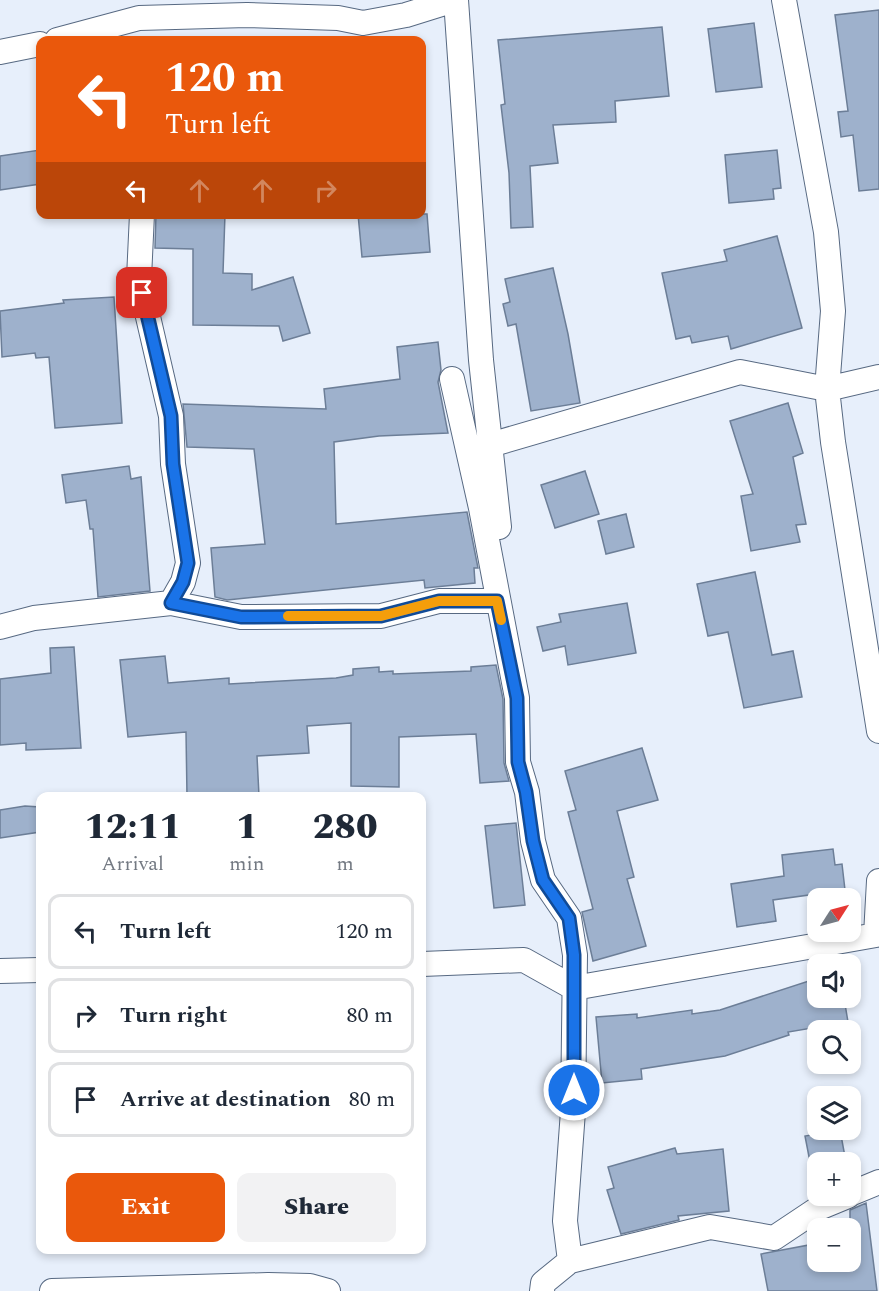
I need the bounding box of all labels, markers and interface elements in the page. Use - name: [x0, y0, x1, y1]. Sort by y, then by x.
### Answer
- text: 120 m: [165, 47, 284, 110]
- icon: left: [66, 60, 144, 138]
- text: Turn left: [165, 104, 271, 146]
- icon: left: [120, 174, 153, 207]
- icon: ahead: [183, 174, 216, 207]
- icon: ahead: [246, 174, 279, 207]
- icon: right: [309, 174, 342, 207]
- pin: [116, 267, 167, 318]
- icon: arrive: [125, 276, 158, 309]
- text: 12:11: [84, 800, 181, 855]
- text: 1: [236, 800, 258, 855]
- text: 280: [313, 800, 378, 855]
- text: Arrival: [102, 849, 164, 879]
- text: min: [229, 849, 264, 879]
- text: m: [337, 849, 354, 879]
- north arrow: [807, 888, 861, 942]
- map controls: [807, 888, 861, 1272]
- icon: left: [69, 915, 102, 948]
- text: Turn left: [120, 915, 212, 948]
- text: 120 m: [336, 915, 393, 948]
- button: sound: [807, 954, 861, 1008]
- icon: right: [69, 999, 102, 1032]
- text: Turn right: [120, 999, 227, 1032]
- text: 80 m: [347, 999, 393, 1032]
- button: search: [807, 1020, 861, 1074]
- position arrow: [542, 1058, 606, 1122]
- icon: arrive: [69, 1083, 102, 1116]
- text: Arrive at destination: [120, 1083, 331, 1116]
- text: 80 m: [349, 1083, 395, 1116]
- button: layers: [807, 1086, 861, 1140]
- button: +: [807, 1152, 861, 1206]
- button: Exit: [66, 1173, 225, 1242]
- button: Share: [237, 1173, 396, 1242]
- button: −: [807, 1218, 861, 1272]

